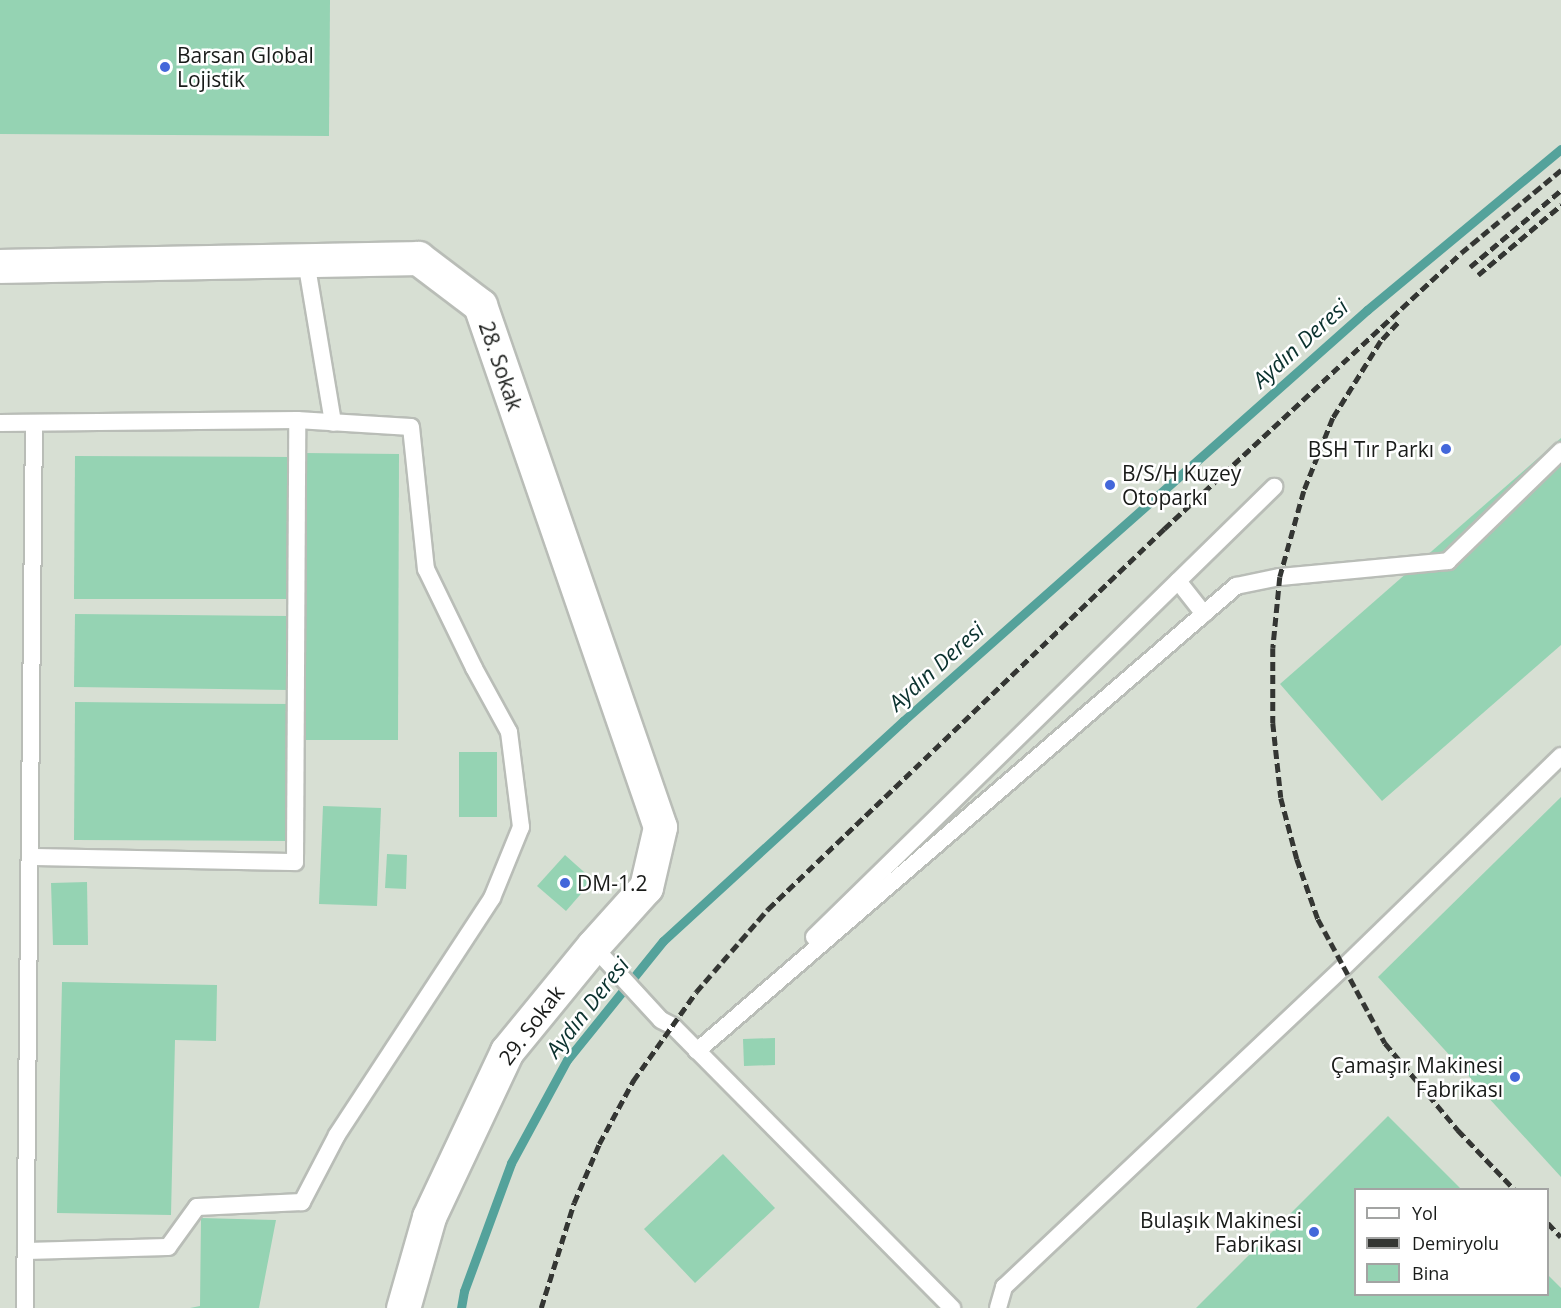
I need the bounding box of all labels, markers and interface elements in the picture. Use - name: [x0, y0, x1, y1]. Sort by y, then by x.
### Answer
- place label: Barsan Global Lojistik: [177, 42, 314, 92]
- marker: Barsan Global Lojistik: [158, 60, 172, 74]
- water label: Aydın Deresi: [1247, 293, 1353, 393]
- street label: 28. Sokak: [474, 318, 528, 414]
- place label: BSH Tır Parkı: [1308, 436, 1434, 462]
- marker: BSH Tır Parkı: [1439, 442, 1453, 456]
- place label: B/S/H Kuzey Otoparkı: [1122, 460, 1241, 510]
- marker: B/S/H Kuzey Otoparkı: [1103, 478, 1117, 492]
- water label: Aydın Deresi: [883, 616, 989, 716]
- place label: DM-1.2: [577, 870, 647, 896]
- marker: DM-1.2: [558, 876, 572, 890]
- water label: Aydın Deresi: [540, 952, 634, 1062]
- street label: 29. Sokak: [493, 980, 569, 1070]
- place label: Çamaşır Makinesi Fabrikası: [1331, 1052, 1503, 1102]
- marker: Çamaşır Makinesi Fabrikası: [1508, 1070, 1522, 1084]
- legend: [1354, 1188, 1549, 1296]
- text: Yol: [1412, 1201, 1437, 1225]
- place label: Bulaşık Makinesi Fabrikası: [1140, 1207, 1302, 1257]
- marker: Bulaşık Makinesi Fabrikası: [1307, 1225, 1321, 1239]
- text: Demiryolu: [1412, 1231, 1499, 1255]
- text: Bina: [1412, 1261, 1449, 1285]

